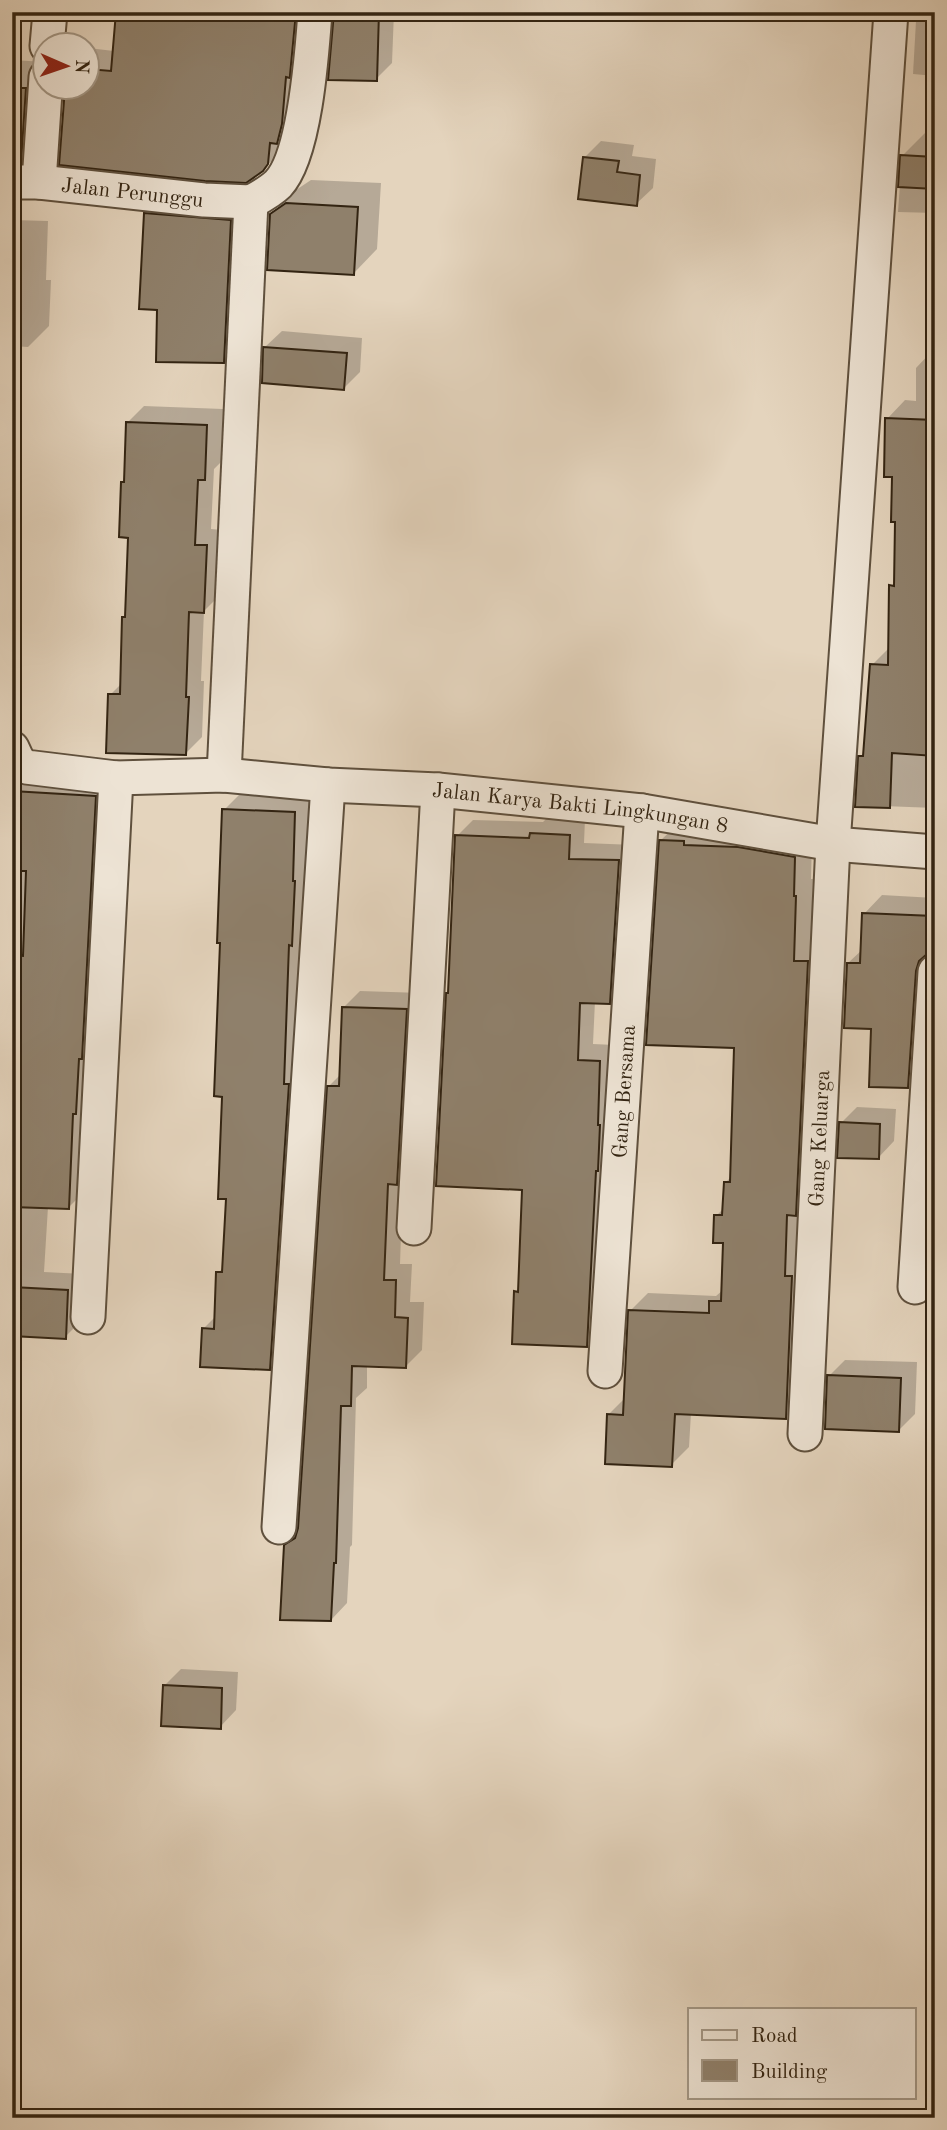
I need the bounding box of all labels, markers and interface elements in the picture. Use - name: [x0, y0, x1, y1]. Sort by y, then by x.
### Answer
- north arrow: [32, 32, 102, 102]
- text: N: [71, 59, 90, 75]
- street label: Jalan Perunggu: [60, 175, 204, 212]
- street label: Jalan Karya Bakti Lingkungan 8: [432, 781, 730, 838]
- street label: Gang Bersama: [610, 1024, 640, 1159]
- street label: Gang Keluarga: [807, 1069, 834, 1207]
- legend: [688, 2008, 916, 2098]
- text: Road: [751, 2026, 798, 2047]
- text: Building: [751, 2062, 828, 2083]

